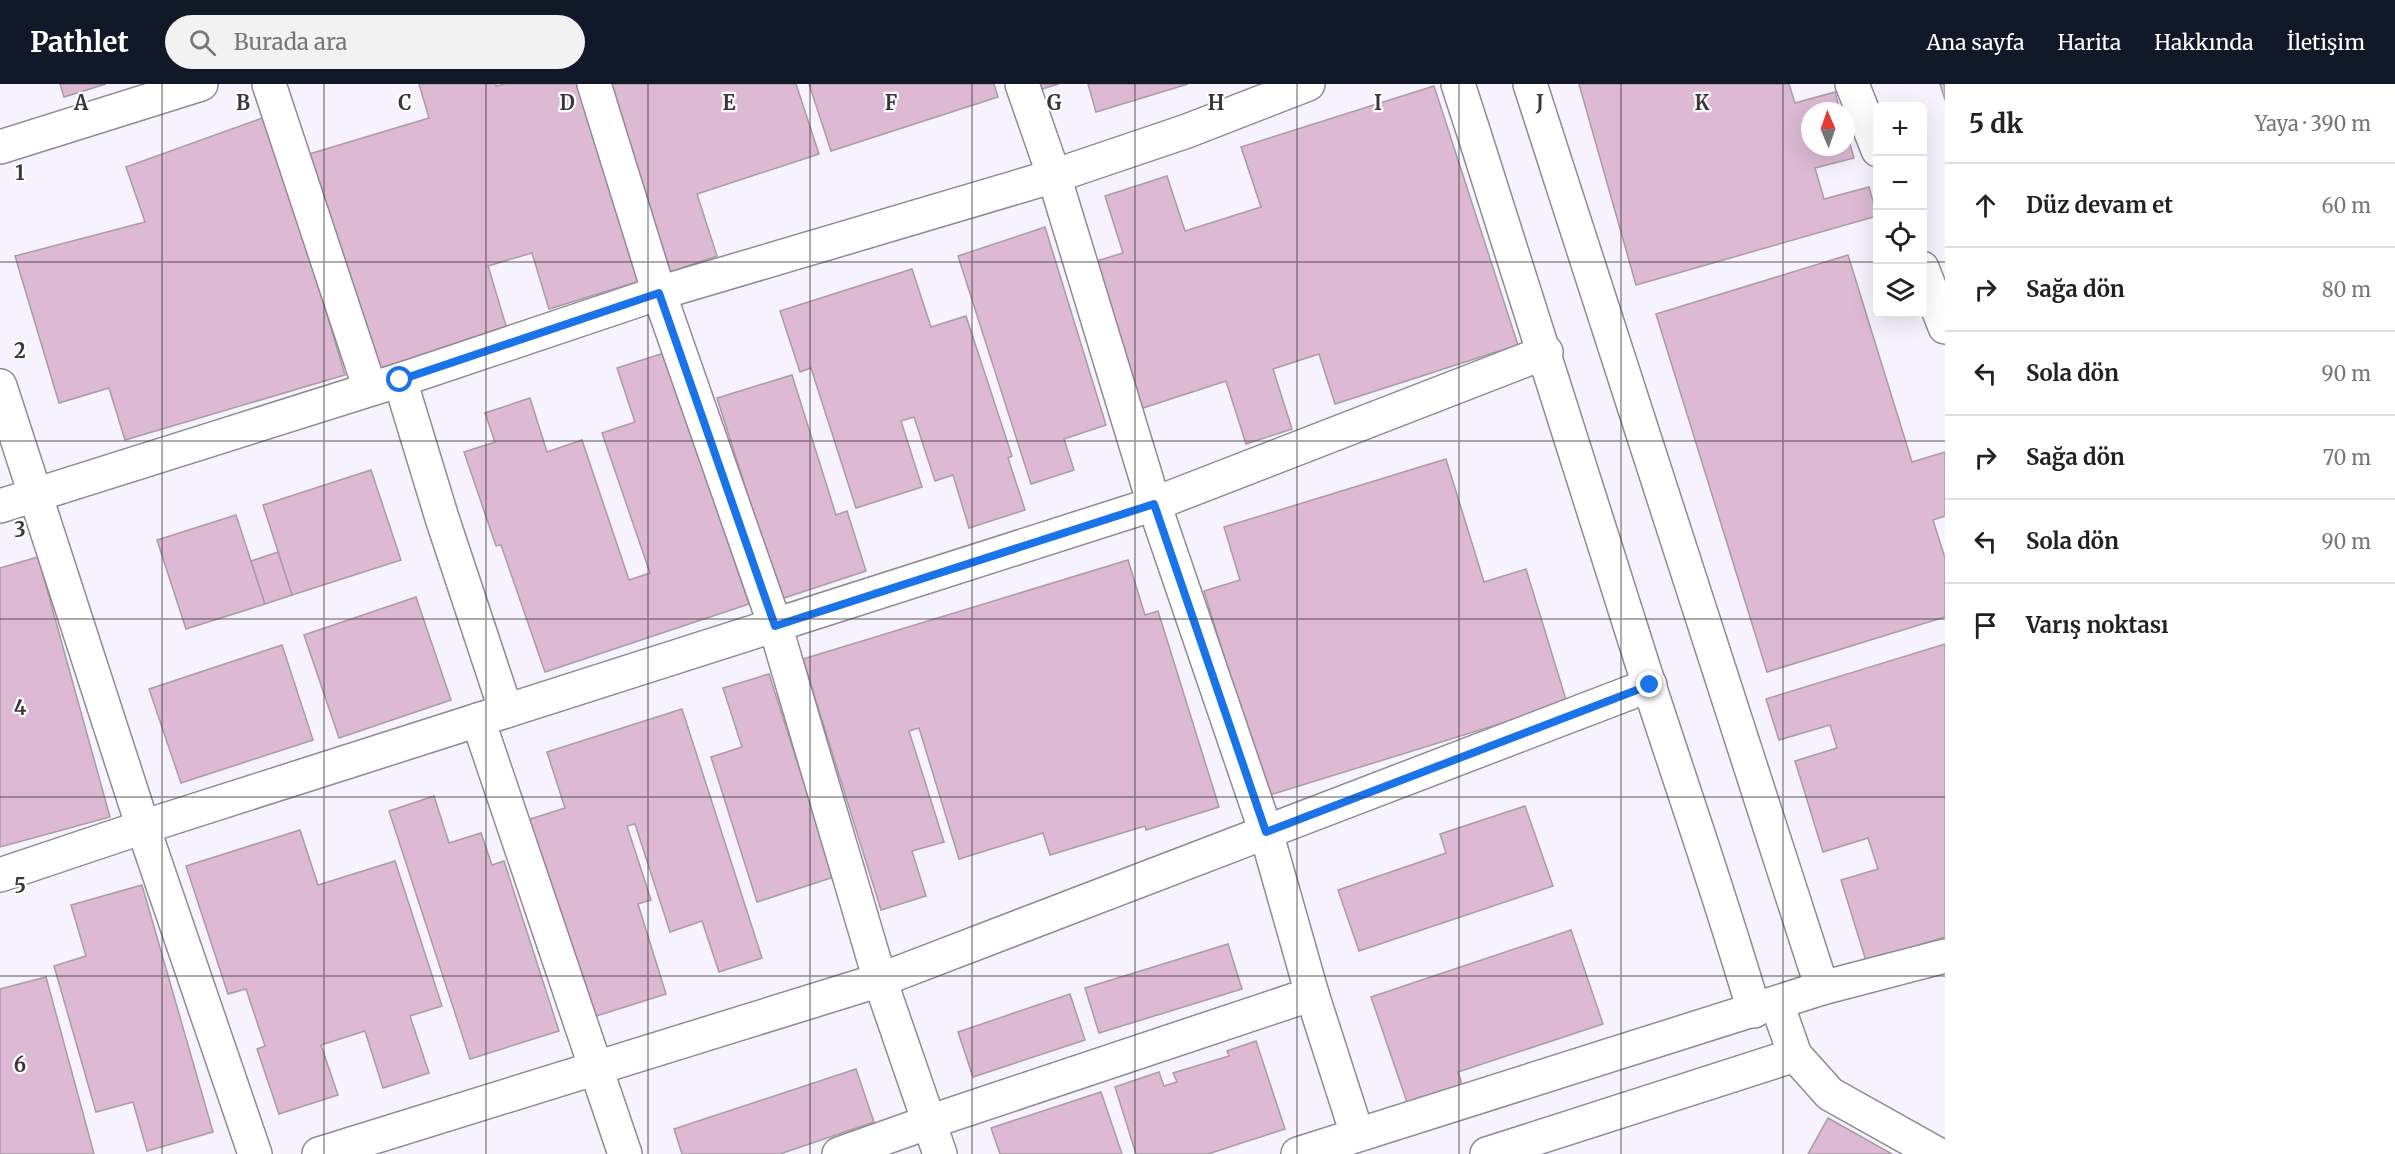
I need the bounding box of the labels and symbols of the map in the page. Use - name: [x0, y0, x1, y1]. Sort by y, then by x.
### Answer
- text: A: [73, 90, 89, 115]
- text: B: [236, 90, 250, 115]
- text: C: [398, 90, 412, 115]
- text: D: [559, 90, 575, 115]
- text: E: [722, 90, 736, 115]
- text: F: [885, 90, 898, 115]
- text: G: [1047, 90, 1062, 115]
- text: H: [1208, 90, 1224, 115]
- text: I: [1374, 90, 1382, 115]
- text: J: [1535, 90, 1544, 115]
- text: K: [1695, 90, 1710, 115]
- north arrow: [1801, 102, 1855, 156]
- text: 1: [15, 160, 25, 185]
- text: 2: [14, 338, 26, 363]
- route start: [386, 366, 412, 392]
- text: 3: [14, 517, 26, 542]
- route end: [1636, 671, 1662, 697]
- text: 4: [14, 695, 27, 720]
- text: 5: [14, 873, 26, 898]
- text: 6: [14, 1052, 26, 1077]

